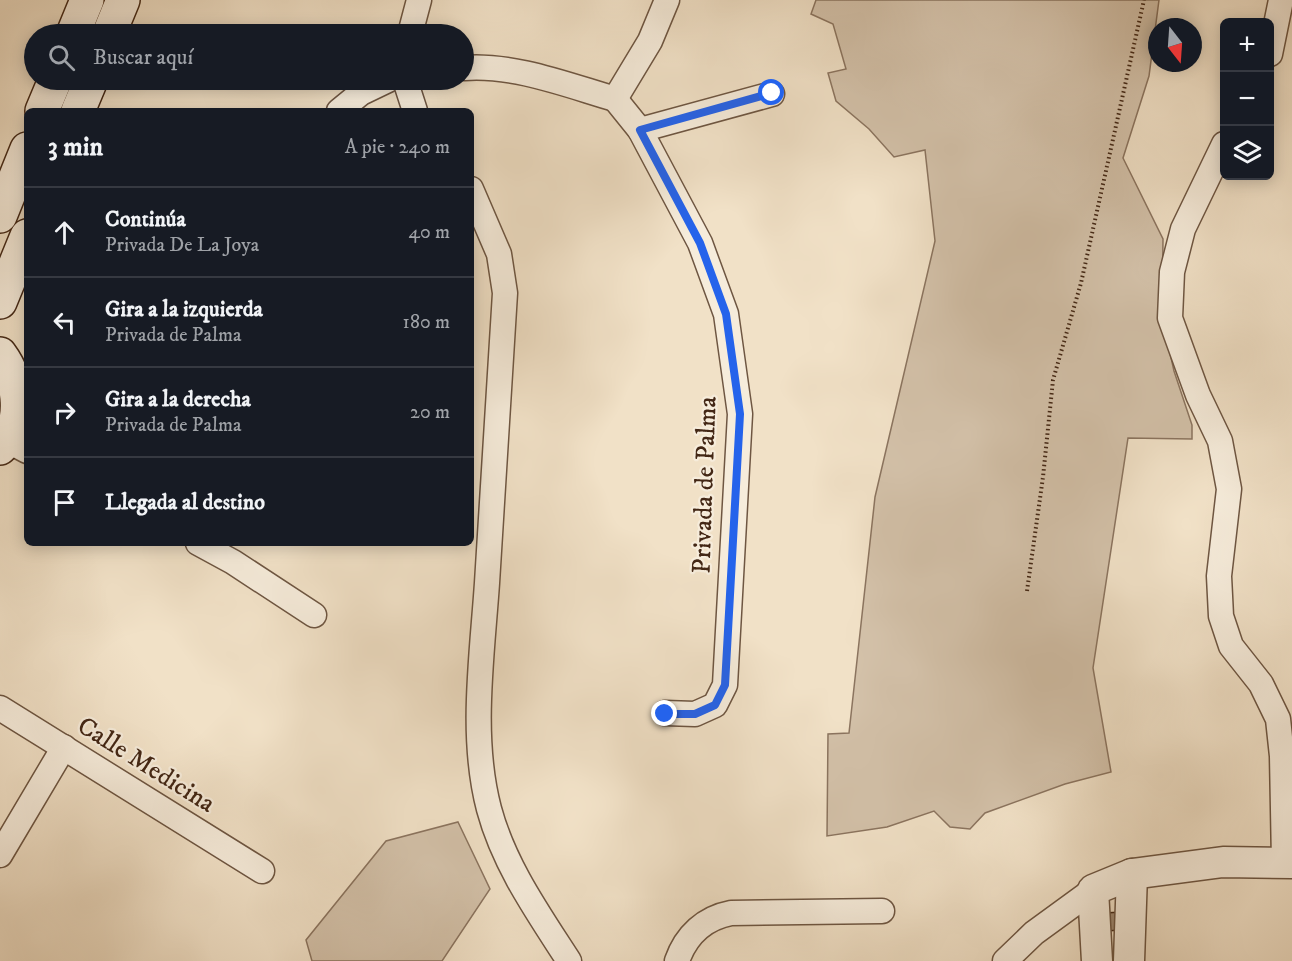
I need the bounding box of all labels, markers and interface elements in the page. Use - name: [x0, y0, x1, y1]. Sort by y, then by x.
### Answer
- north arrow: [1148, 18, 1202, 72]
- map controls: [1220, 18, 1274, 180]
- button: +: [1220, 18, 1274, 72]
- search box: [24, 24, 474, 90]
- icon: search: [45, 41, 78, 74]
- text: Buscar aquí: [93, 44, 193, 71]
- button: −: [1220, 72, 1274, 126]
- route start: [758, 79, 784, 105]
- button: layers: [1220, 126, 1274, 180]
- text: 3 min: [48, 131, 103, 164]
- text: A pie · 240 m: [345, 135, 450, 160]
- text: Continúa: [105, 206, 186, 233]
- icon: ahead: [48, 216, 81, 249]
- text: 40 m: [408, 220, 450, 245]
- text: Privada De La Joya: [105, 233, 259, 258]
- text: Gira a la izquierda: [105, 296, 263, 323]
- icon: left: [48, 306, 81, 339]
- text: 180 m: [403, 310, 450, 335]
- text: Privada de Palma: [105, 323, 241, 348]
- text: Gira a la derecha: [105, 386, 251, 413]
- icon: right: [48, 396, 81, 429]
- street label: Privada de Palma: [685, 396, 725, 574]
- text: 20 m: [410, 400, 450, 425]
- text: Privada de Palma: [105, 413, 241, 438]
- icon: arrive: [48, 486, 81, 519]
- text: Llegada al destino: [105, 489, 265, 516]
- route end: [651, 700, 677, 726]
- street label: Calle Medicina: [71, 710, 221, 820]

